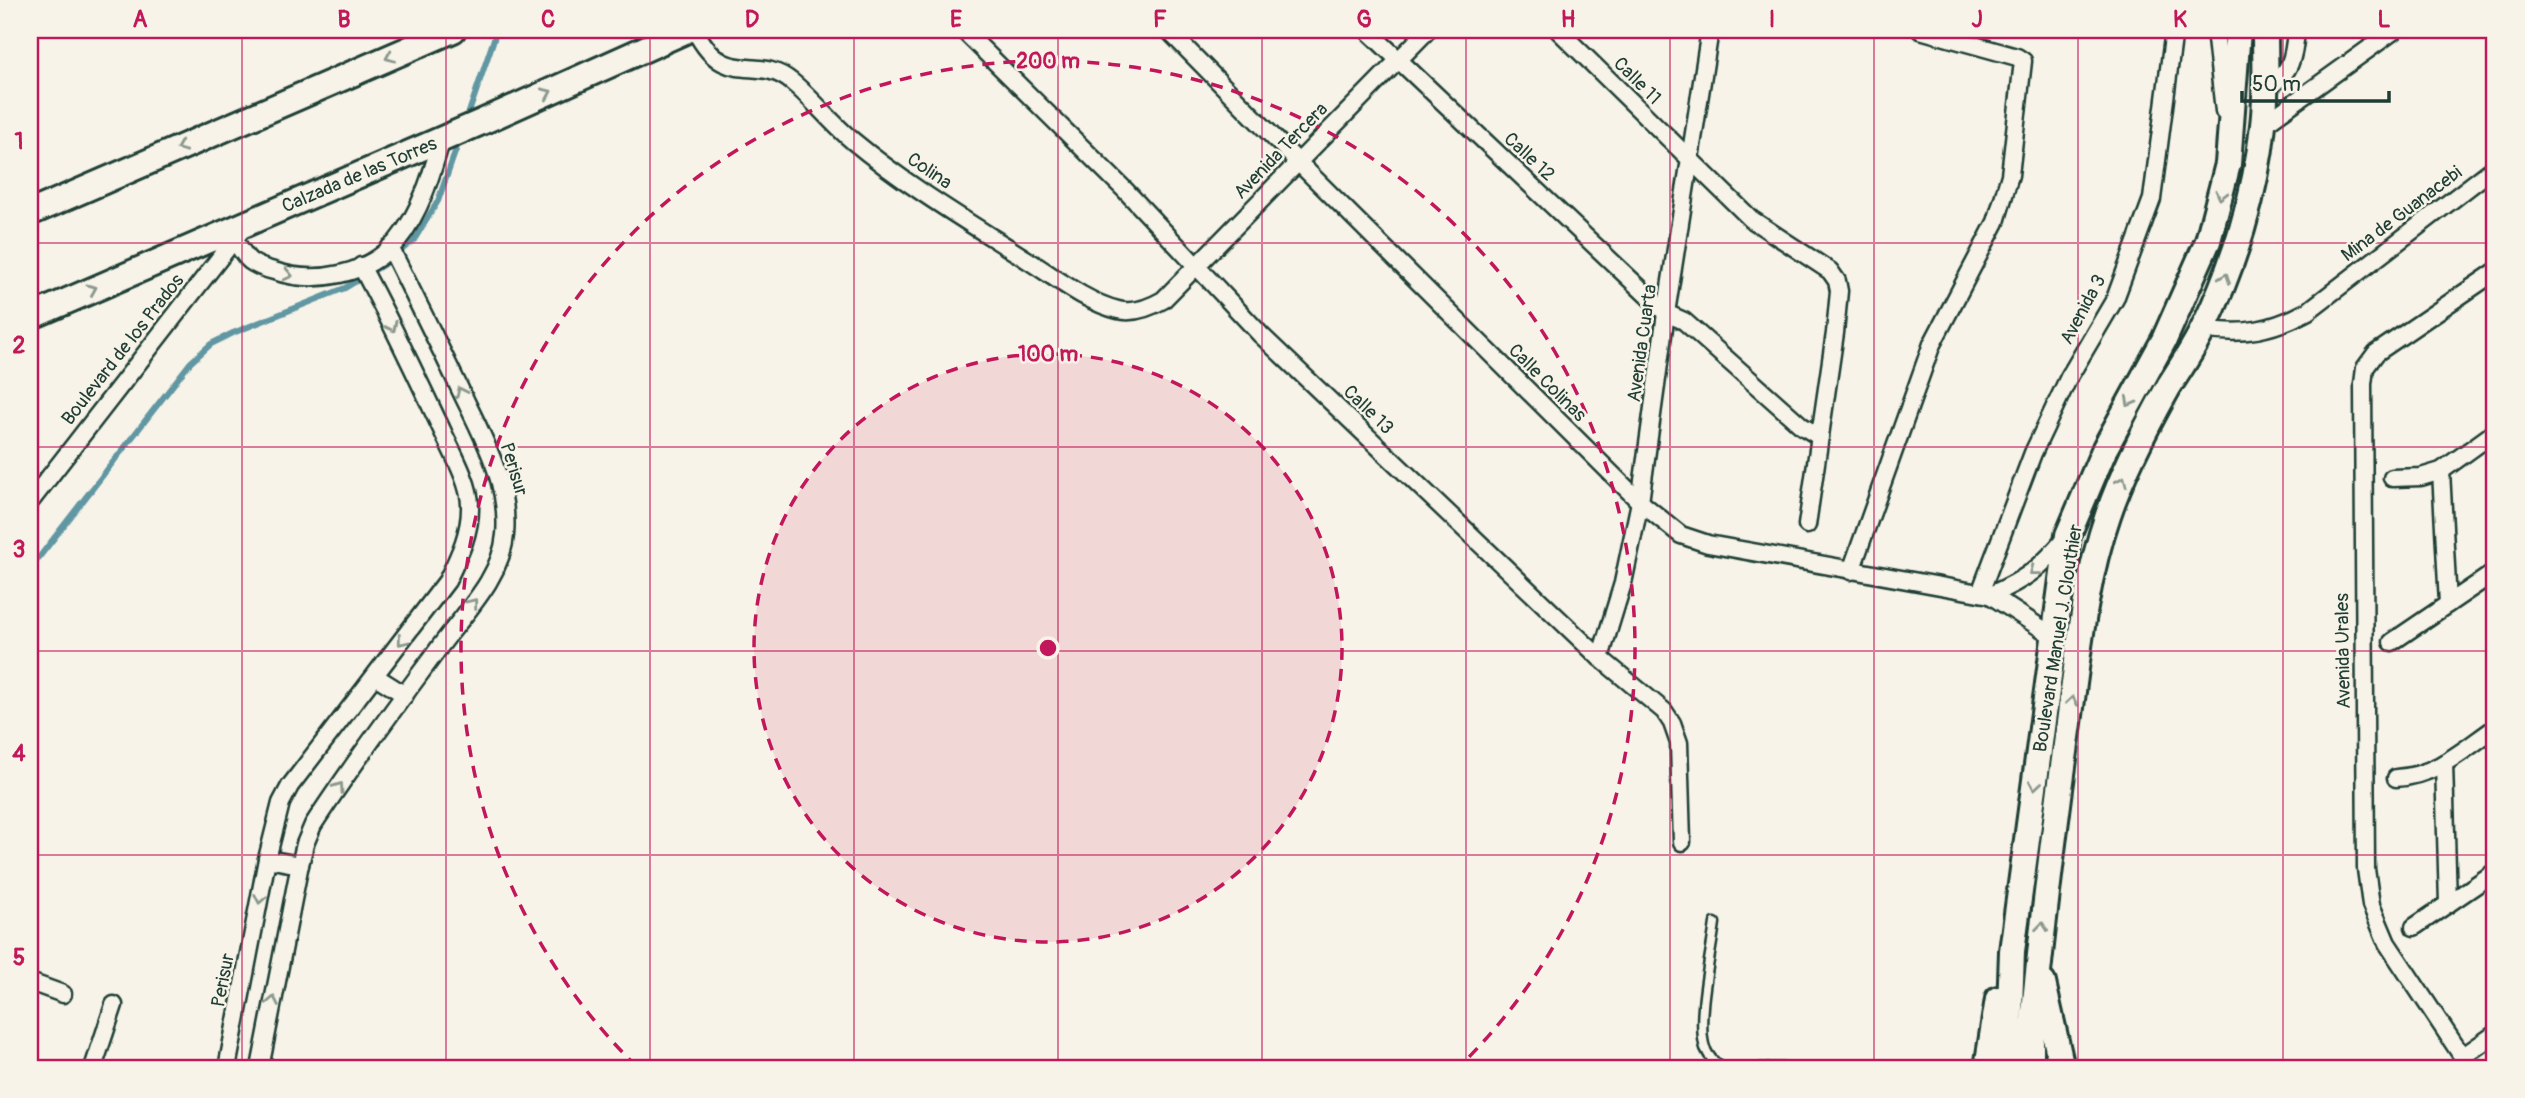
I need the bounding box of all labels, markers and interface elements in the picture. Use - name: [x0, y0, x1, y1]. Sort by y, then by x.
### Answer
- text: A: [133, 5, 148, 34]
- text: B: [337, 5, 351, 34]
- text: C: [541, 5, 555, 34]
- text: D: [745, 5, 759, 34]
- text: E: [950, 5, 962, 34]
- text: F: [1153, 5, 1167, 34]
- text: G: [1356, 5, 1372, 34]
- text: H: [1561, 5, 1575, 34]
- text: I: [1769, 5, 1775, 34]
- text: J: [1971, 5, 1983, 34]
- text: K: [2173, 5, 2187, 34]
- text: L: [2378, 5, 2391, 34]
- text: 200 m: [1016, 48, 1080, 75]
- one-way arrow: [385, 49, 397, 63]
- street label: Calle 11: [1608, 52, 1666, 110]
- scale bar: [2242, 60, 2388, 104]
- text: 50 m: [2252, 71, 2301, 98]
- one-way arrow: [539, 87, 552, 101]
- street label: Avenida Tercera: [1229, 97, 1333, 204]
- text: 1: [15, 127, 24, 156]
- street label: Calle 12: [1499, 127, 1560, 186]
- street label: Calzada de las Torres: [278, 131, 441, 218]
- one-way arrow: [176, 139, 189, 153]
- street label: Colina: [902, 147, 957, 195]
- street label: Mina de Guanacebi: [2336, 160, 2467, 267]
- one-way arrow: [2215, 189, 2229, 201]
- one-way arrow: [282, 267, 294, 281]
- street label: Boulevard de los Prados: [56, 269, 190, 430]
- street label: Avenida 3: [2055, 270, 2111, 349]
- one-way arrow: [2217, 272, 2231, 284]
- street label: Avenida Cuarta: [1622, 283, 1662, 403]
- one-way arrow: [86, 284, 98, 298]
- one-way arrow: [384, 320, 398, 332]
- text: 2: [13, 331, 26, 360]
- street label: Calle Colinas: [1503, 339, 1592, 427]
- text: 100 m: [1018, 341, 1078, 368]
- street label: Calle 13: [1338, 380, 1399, 440]
- one-way arrow: [456, 387, 470, 399]
- one-way arrow: [2125, 395, 2138, 407]
- street label: Perisur: [495, 440, 534, 499]
- one-way arrow: [2114, 475, 2128, 488]
- street label: Boulevard Manuel J. Clouthier: [2028, 522, 2088, 754]
- text: 3: [13, 535, 25, 564]
- one-way arrow: [2029, 563, 2042, 576]
- street label: Avenida Urales: [2330, 592, 2356, 709]
- one-way arrow: [465, 598, 478, 611]
- one-way arrow: [398, 633, 411, 646]
- centre of rings: [1036, 636, 1060, 660]
- one-way arrow: [2064, 696, 2079, 707]
- text: 4: [12, 739, 26, 768]
- one-way arrow: [2028, 779, 2043, 791]
- one-way arrow: [331, 782, 343, 795]
- one-way arrow: [253, 893, 268, 905]
- one-way arrow: [2035, 921, 2050, 933]
- text: 5: [13, 943, 25, 972]
- street label: Perisur: [206, 951, 240, 1009]
- one-way arrow: [265, 995, 280, 1007]

